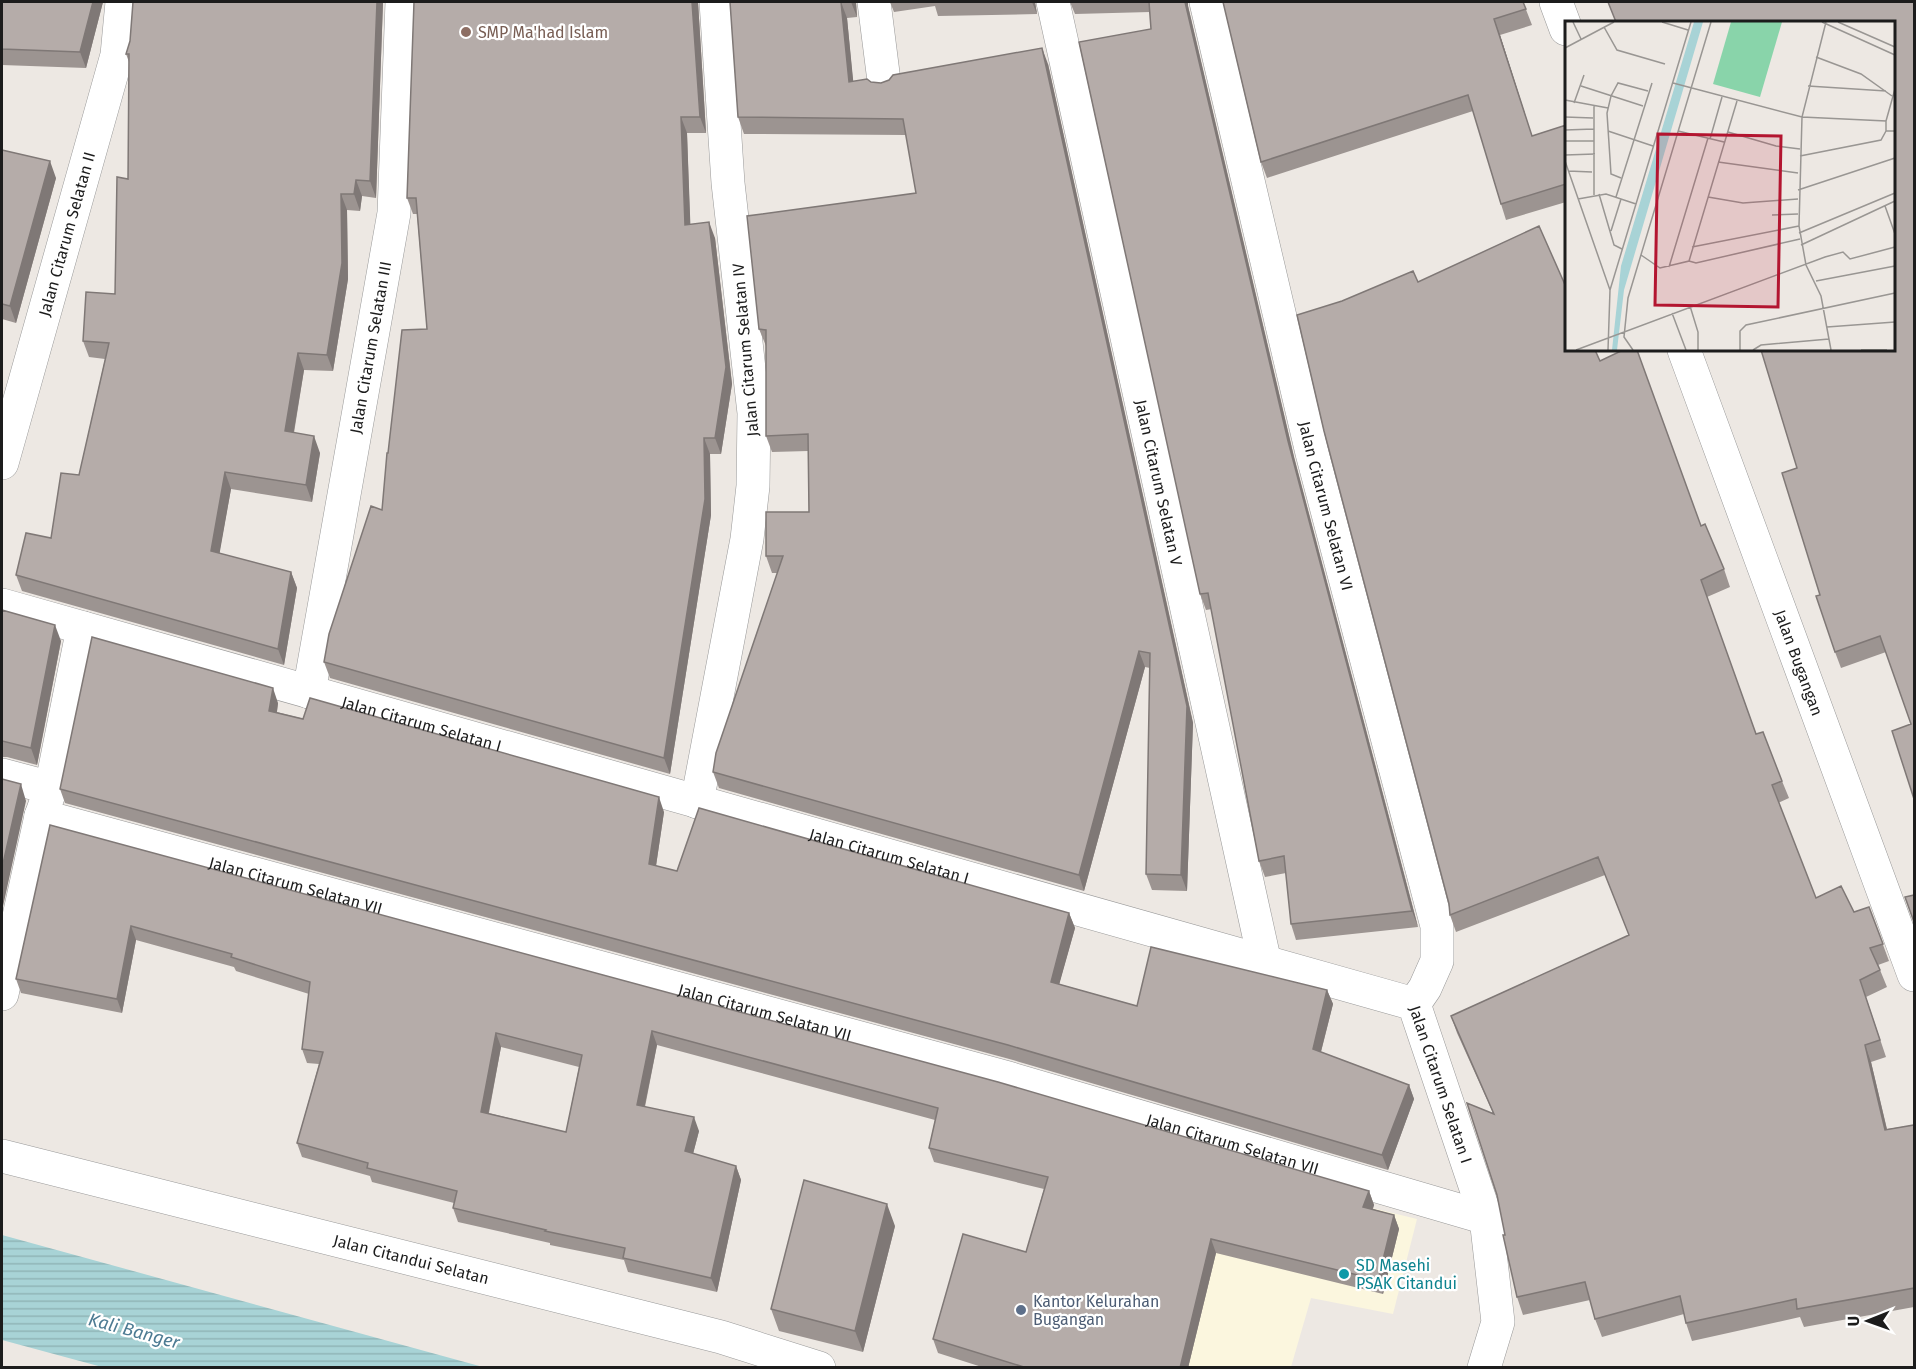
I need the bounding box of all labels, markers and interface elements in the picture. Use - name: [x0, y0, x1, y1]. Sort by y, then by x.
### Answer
- inset map: [1565, 21, 1895, 351]
- place label: SMP Ma'had Islam: [478, 23, 608, 42]
- marker: SMP Ma'had Islam: [459, 25, 473, 39]
- street label: Jalan Citarum Selatan II: [35, 150, 99, 318]
- street label: Jalan Citarum Selatan III: [346, 260, 395, 435]
- street label: Jalan Citarum Selatan IV: [728, 262, 763, 437]
- street label: Jalan Citarum Selatan V: [1131, 398, 1186, 567]
- street label: Jalan Citarum Selatan VI: [1295, 419, 1357, 593]
- street label: Jalan Bugangan: [1770, 607, 1827, 718]
- street label: Jalan Citarum Selatan I: [339, 692, 504, 756]
- street label: Jalan Citarum Selatan I: [807, 825, 971, 888]
- street label: Jalan Citarum Selatan VII: [207, 853, 385, 918]
- street label: Jalan Citarum Selatan VII: [676, 980, 854, 1045]
- street label: Jalan Citarum Selatan I: [1405, 1003, 1476, 1166]
- street label: Jalan Citarum Selatan VII: [1144, 1110, 1321, 1179]
- street label: Jalan Citandui Selatan: [331, 1231, 491, 1288]
- place label: SD Masehi PSAK Citandui: [1356, 1256, 1457, 1293]
- marker: SD Masehi PSAK Citandui: [1337, 1267, 1351, 1281]
- north arrow: [1838, 1291, 1898, 1351]
- place label: Kantor Kelurahan Bugangan: [1033, 1292, 1159, 1329]
- marker: Kantor Kelurahan Bugangan: [1014, 1303, 1028, 1317]
- water label: Kali Banger: [86, 1308, 183, 1354]
- text: U: [1844, 1316, 1863, 1327]

